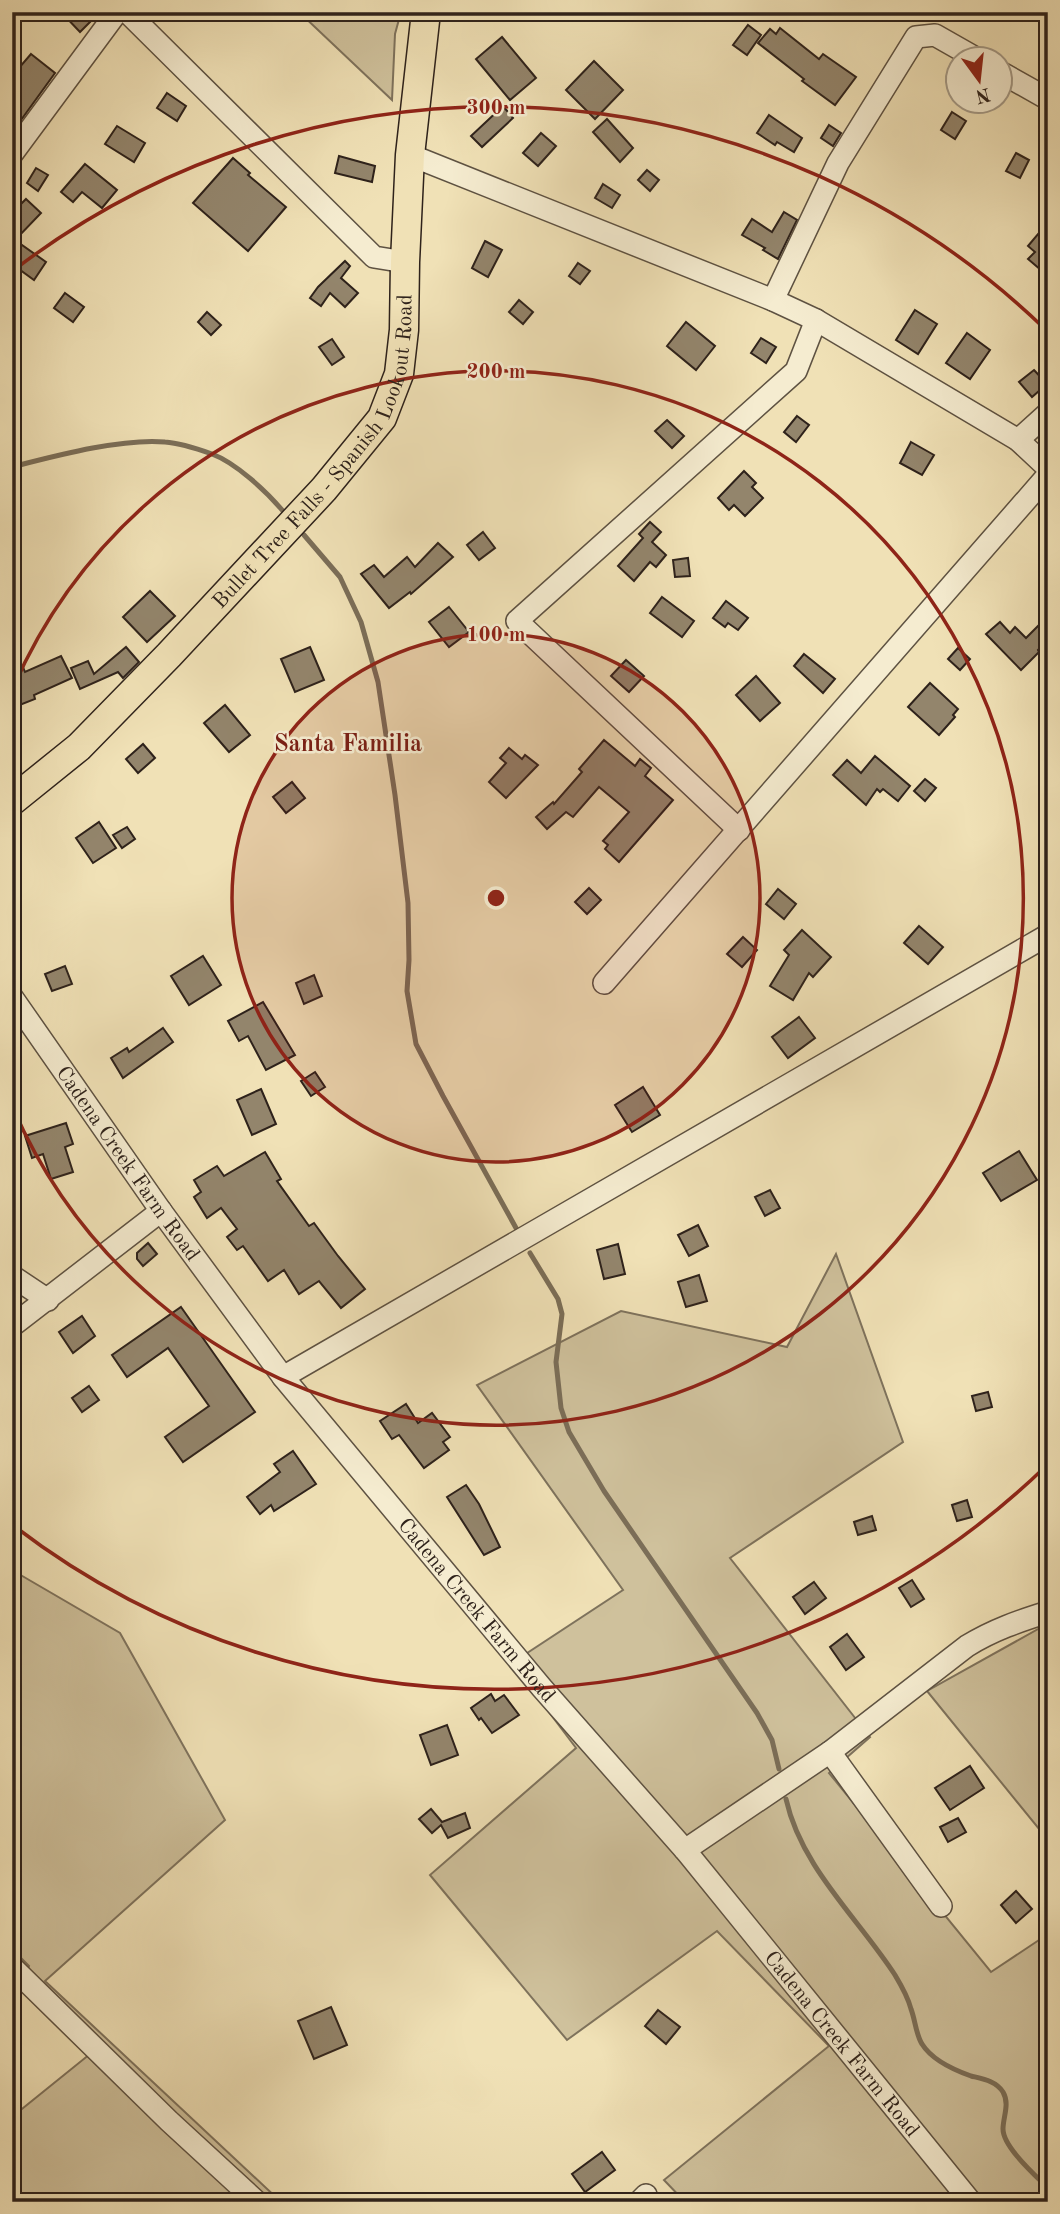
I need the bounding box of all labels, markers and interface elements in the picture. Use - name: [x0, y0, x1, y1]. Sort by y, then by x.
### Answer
- north arrow: [944, 46, 1014, 116]
- text: N: [973, 83, 992, 105]
- text: 300 m: [466, 98, 526, 119]
- street label: Bullet Tree Falls - Spanish Lookout Road: [209, 294, 417, 613]
- text: 200 m: [466, 362, 526, 383]
- text: 100 m: [466, 625, 526, 646]
- district label: Santa Familia: [274, 733, 422, 757]
- centre of rings: [484, 886, 508, 910]
- street label: Cadena Creek Farm Road: [52, 1063, 203, 1265]
- street label: Cadena Creek Farm Road: [393, 1515, 559, 1707]
- street label: Cadena Creek Farm Road: [760, 1948, 923, 2142]

